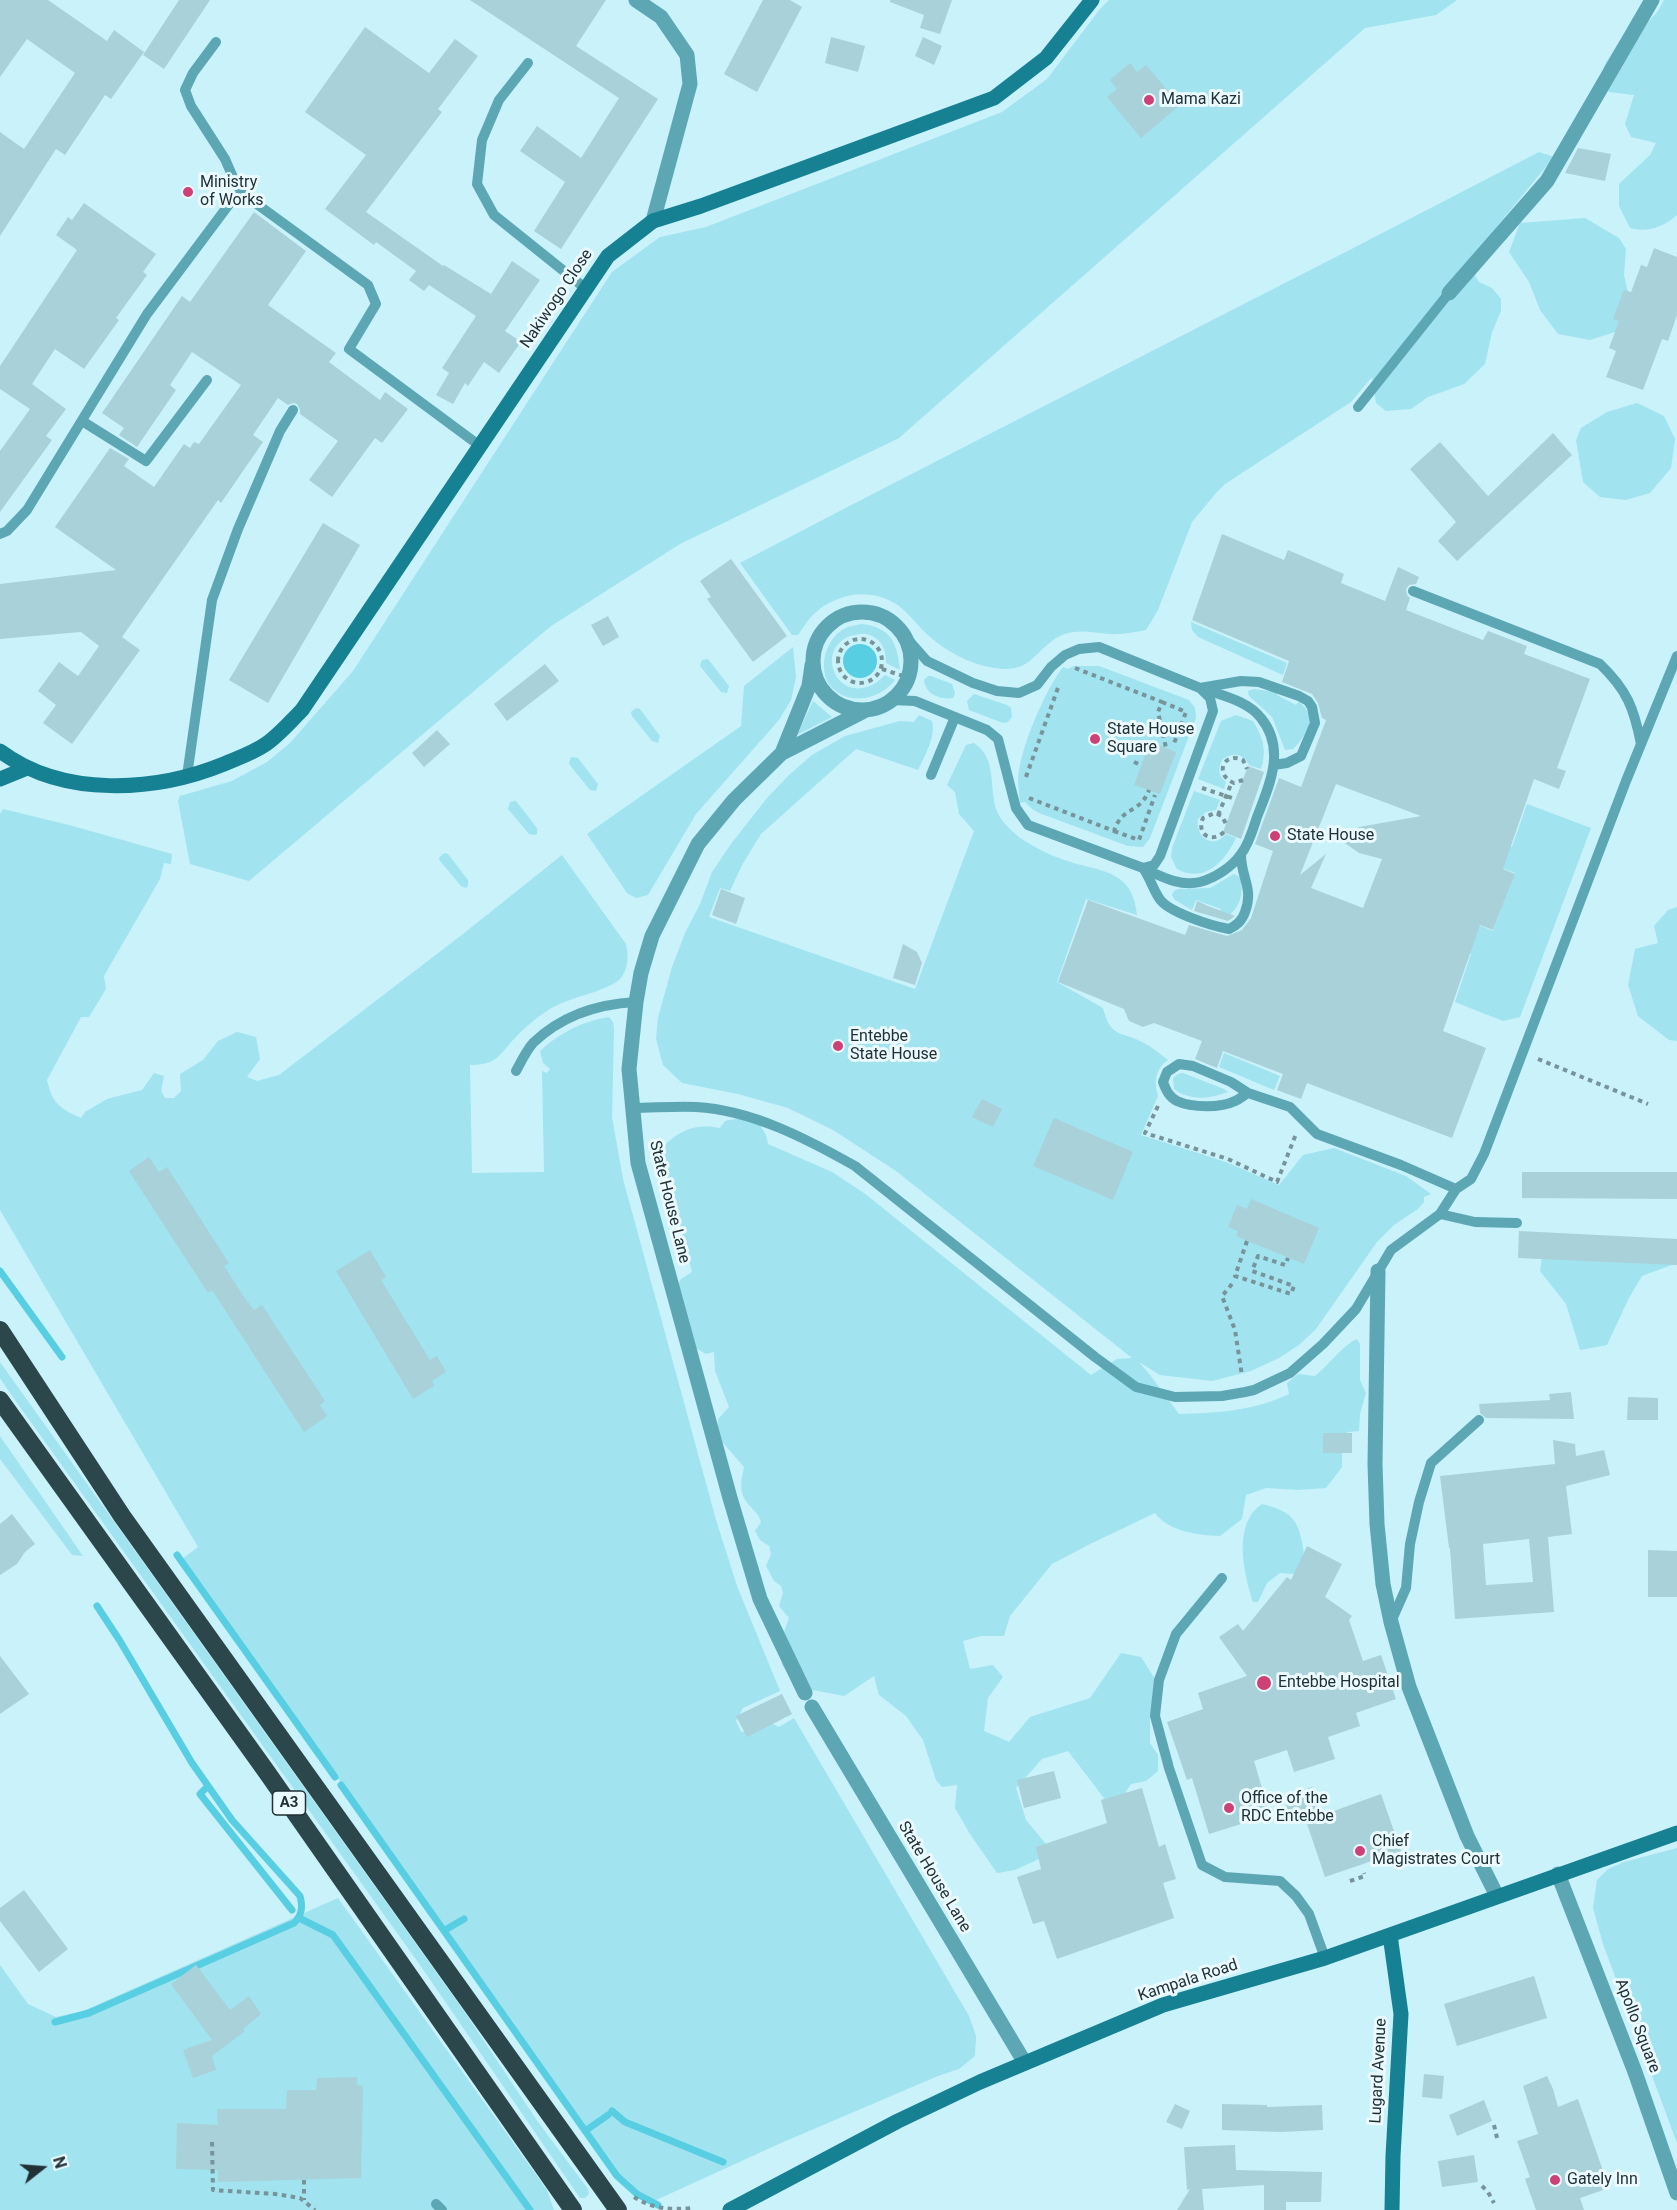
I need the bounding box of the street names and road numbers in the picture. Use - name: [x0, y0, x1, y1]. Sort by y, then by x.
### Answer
- street label: Nakiwogo Close: [517, 246, 597, 352]
- street label: State House Lane: [644, 1139, 694, 1265]
- road number: A3: [272, 1791, 306, 1815]
- street label: State House Lane: [893, 1818, 975, 1936]
- street label: Kampala Road: [1136, 1956, 1240, 2006]
- street label: Apollo Square: [1610, 1976, 1664, 2076]
- street label: Lugard Avenue: [1367, 2018, 1391, 2124]

